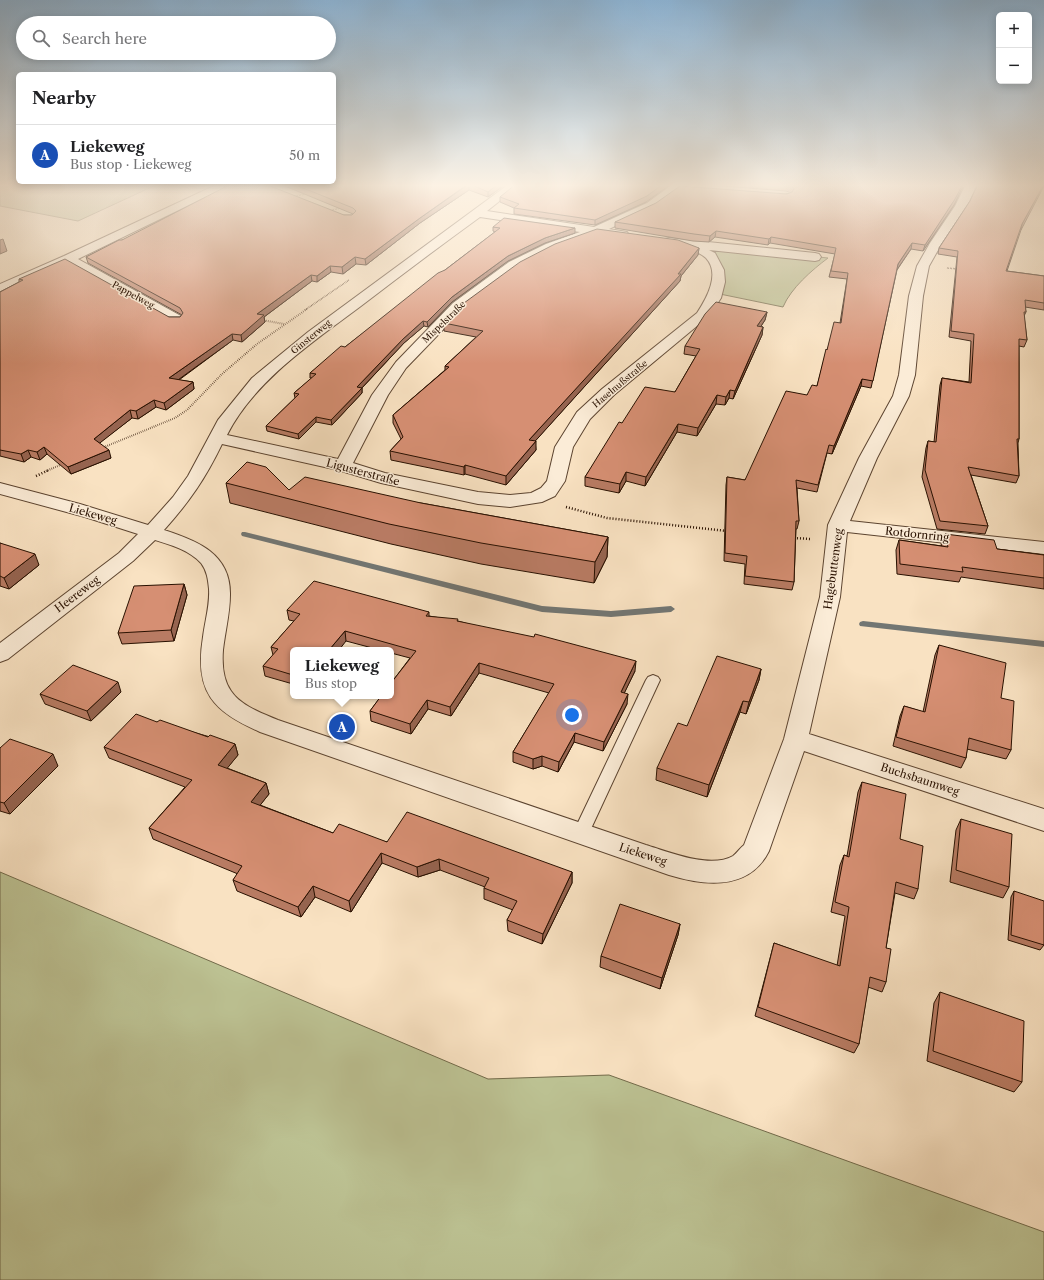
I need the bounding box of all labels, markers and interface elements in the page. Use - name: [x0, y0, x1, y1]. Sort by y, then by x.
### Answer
- map controls: [996, 12, 1032, 84]
- button: +: [996, 12, 1032, 48]
- search box: [16, 16, 336, 60]
- icon: search: [30, 27, 52, 49]
- text: Search here: [62, 29, 147, 48]
- button: −: [996, 48, 1032, 84]
- text: Nearby: [32, 88, 96, 108]
- text: Liekeweg: [70, 137, 145, 156]
- text: A: [40, 147, 50, 163]
- text: 50 m: [289, 147, 320, 163]
- text: Bus stop · Liekeweg: [70, 156, 191, 172]
- street label: Pappelweg: [110, 279, 156, 311]
- street label: Mispelstraße: [420, 298, 468, 345]
- street label: Ginsterweg: [288, 317, 333, 356]
- street label: Haselnußstraße: [590, 357, 649, 410]
- street label: Ligusterstraße: [325, 455, 401, 489]
- street label: Liekeweg: [67, 500, 119, 528]
- street label: Rotdornring: [884, 524, 950, 544]
- street label: Hagebuttenweg: [820, 527, 846, 610]
- street label: Heereweg: [52, 572, 102, 615]
- popup: [290, 647, 394, 699]
- text: Liekeweg: [305, 656, 379, 675]
- text: Bus stop: [305, 675, 357, 691]
- your location: [562, 705, 582, 725]
- pin: A: [329, 712, 355, 742]
- street label: Buchsbaumweg: [879, 760, 961, 798]
- street label: Liekeweg: [617, 840, 669, 868]

